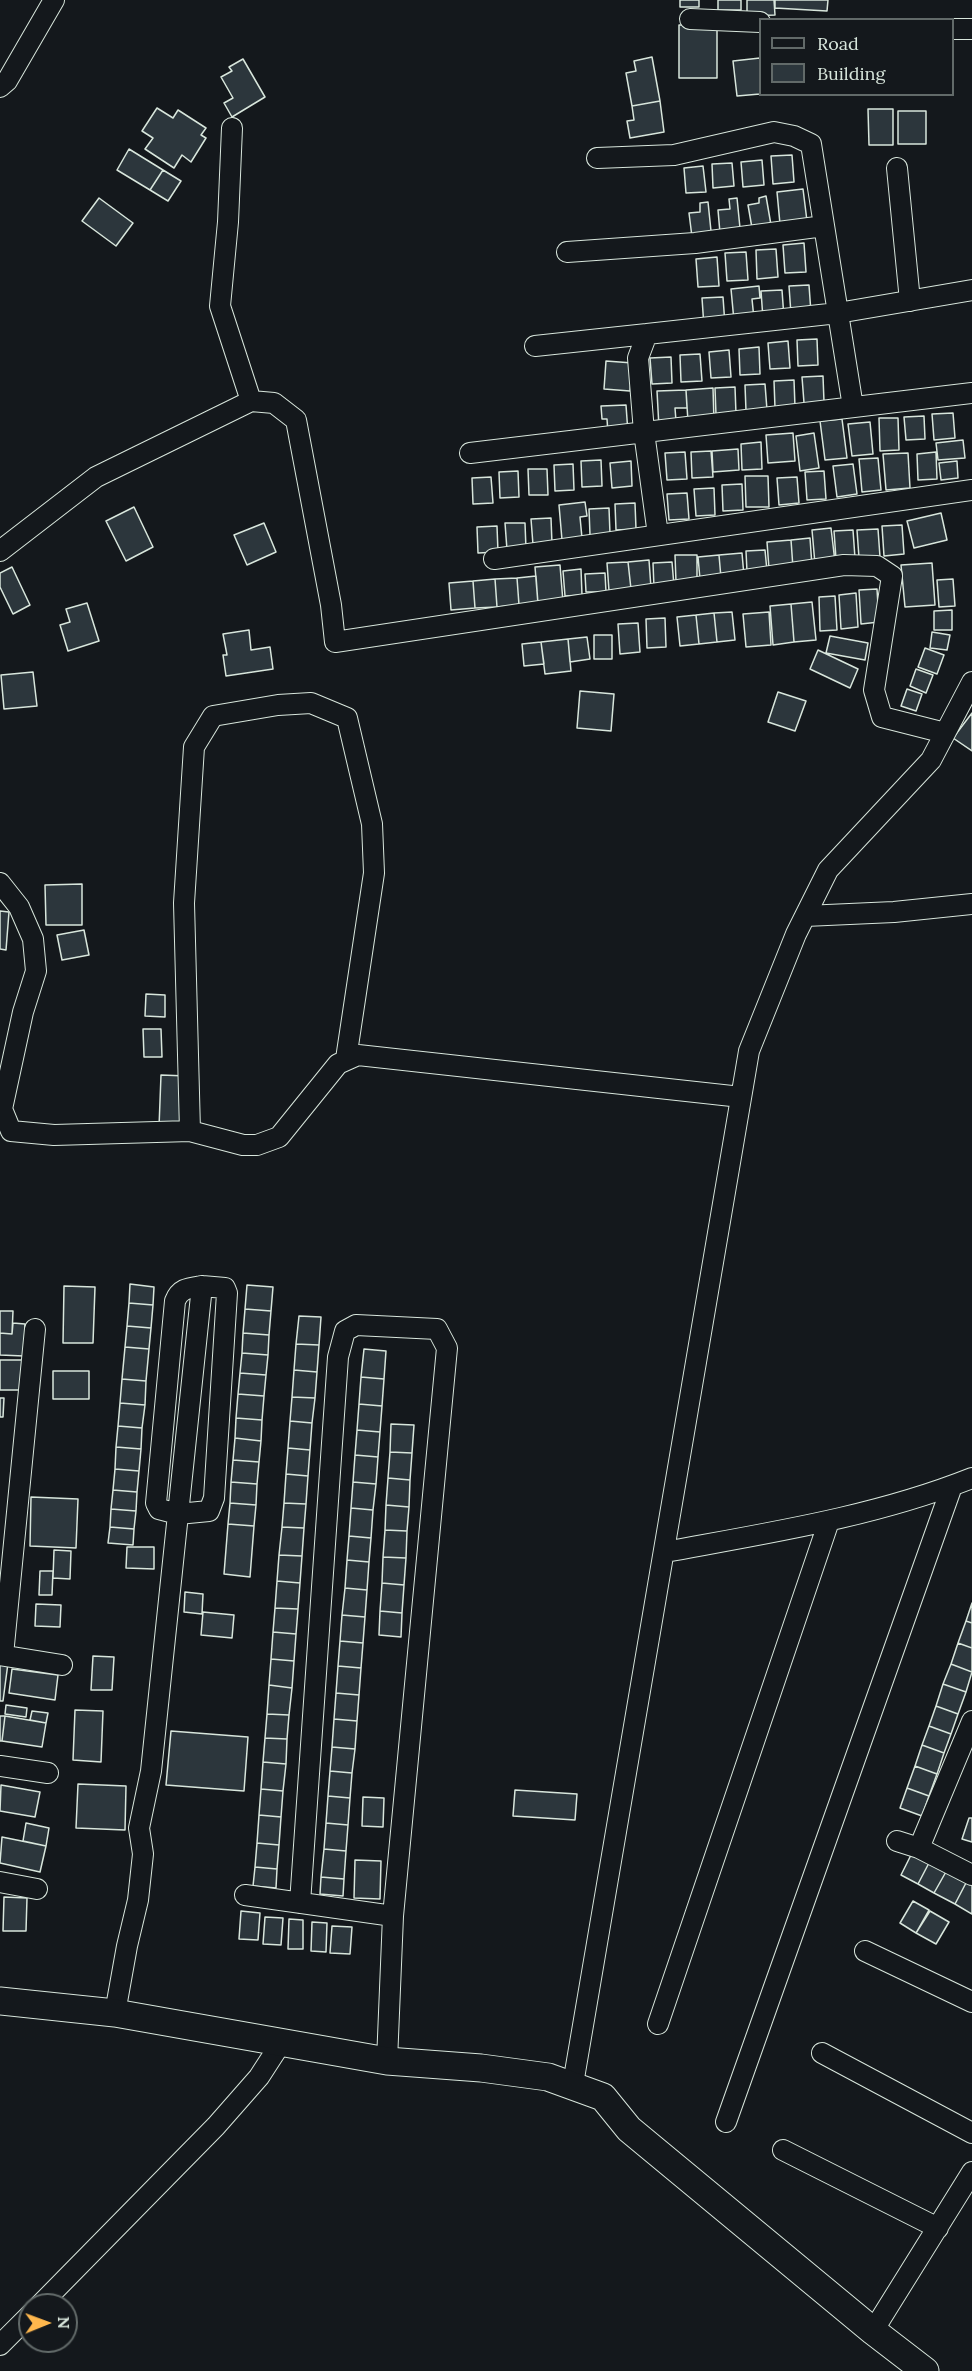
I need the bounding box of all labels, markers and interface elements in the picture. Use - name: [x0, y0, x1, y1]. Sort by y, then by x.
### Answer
- legend: [759, 18, 954, 96]
- text: Road: [817, 32, 859, 55]
- text: Building: [817, 62, 885, 85]
- north arrow: [18, 2293, 78, 2353]
- text: N: [54, 2316, 74, 2329]

